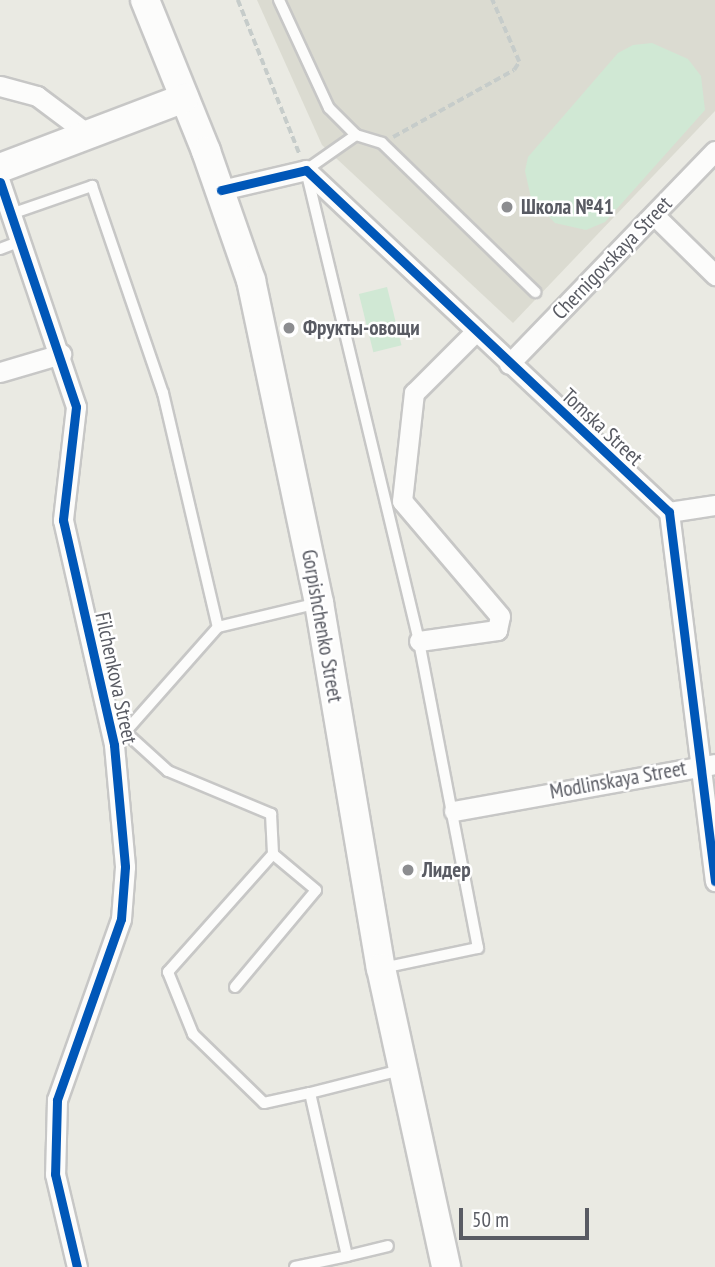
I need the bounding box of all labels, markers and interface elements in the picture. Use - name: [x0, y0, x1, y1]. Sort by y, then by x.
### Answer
- street label: Chernigovskaya Street: [547, 191, 677, 325]
- place label: Школа №41: [521, 194, 614, 220]
- marker: Школа №41: [499, 199, 515, 215]
- place label: Фрукты-овощи: [303, 315, 420, 341]
- marker: Фрукты-овощи: [281, 320, 297, 336]
- street label: Tomska Street: [556, 383, 648, 471]
- street label: Gorpishchenko Street: [296, 548, 348, 704]
- street label: Filchenkova Street: [90, 610, 142, 746]
- street label: Modlinskaya Street: [548, 756, 688, 804]
- place label: Лидер: [422, 857, 471, 883]
- marker: Лидер: [400, 862, 416, 878]
- scale bar: [463, 1194, 592, 1238]
- text: 50 m: [472, 1206, 509, 1233]

